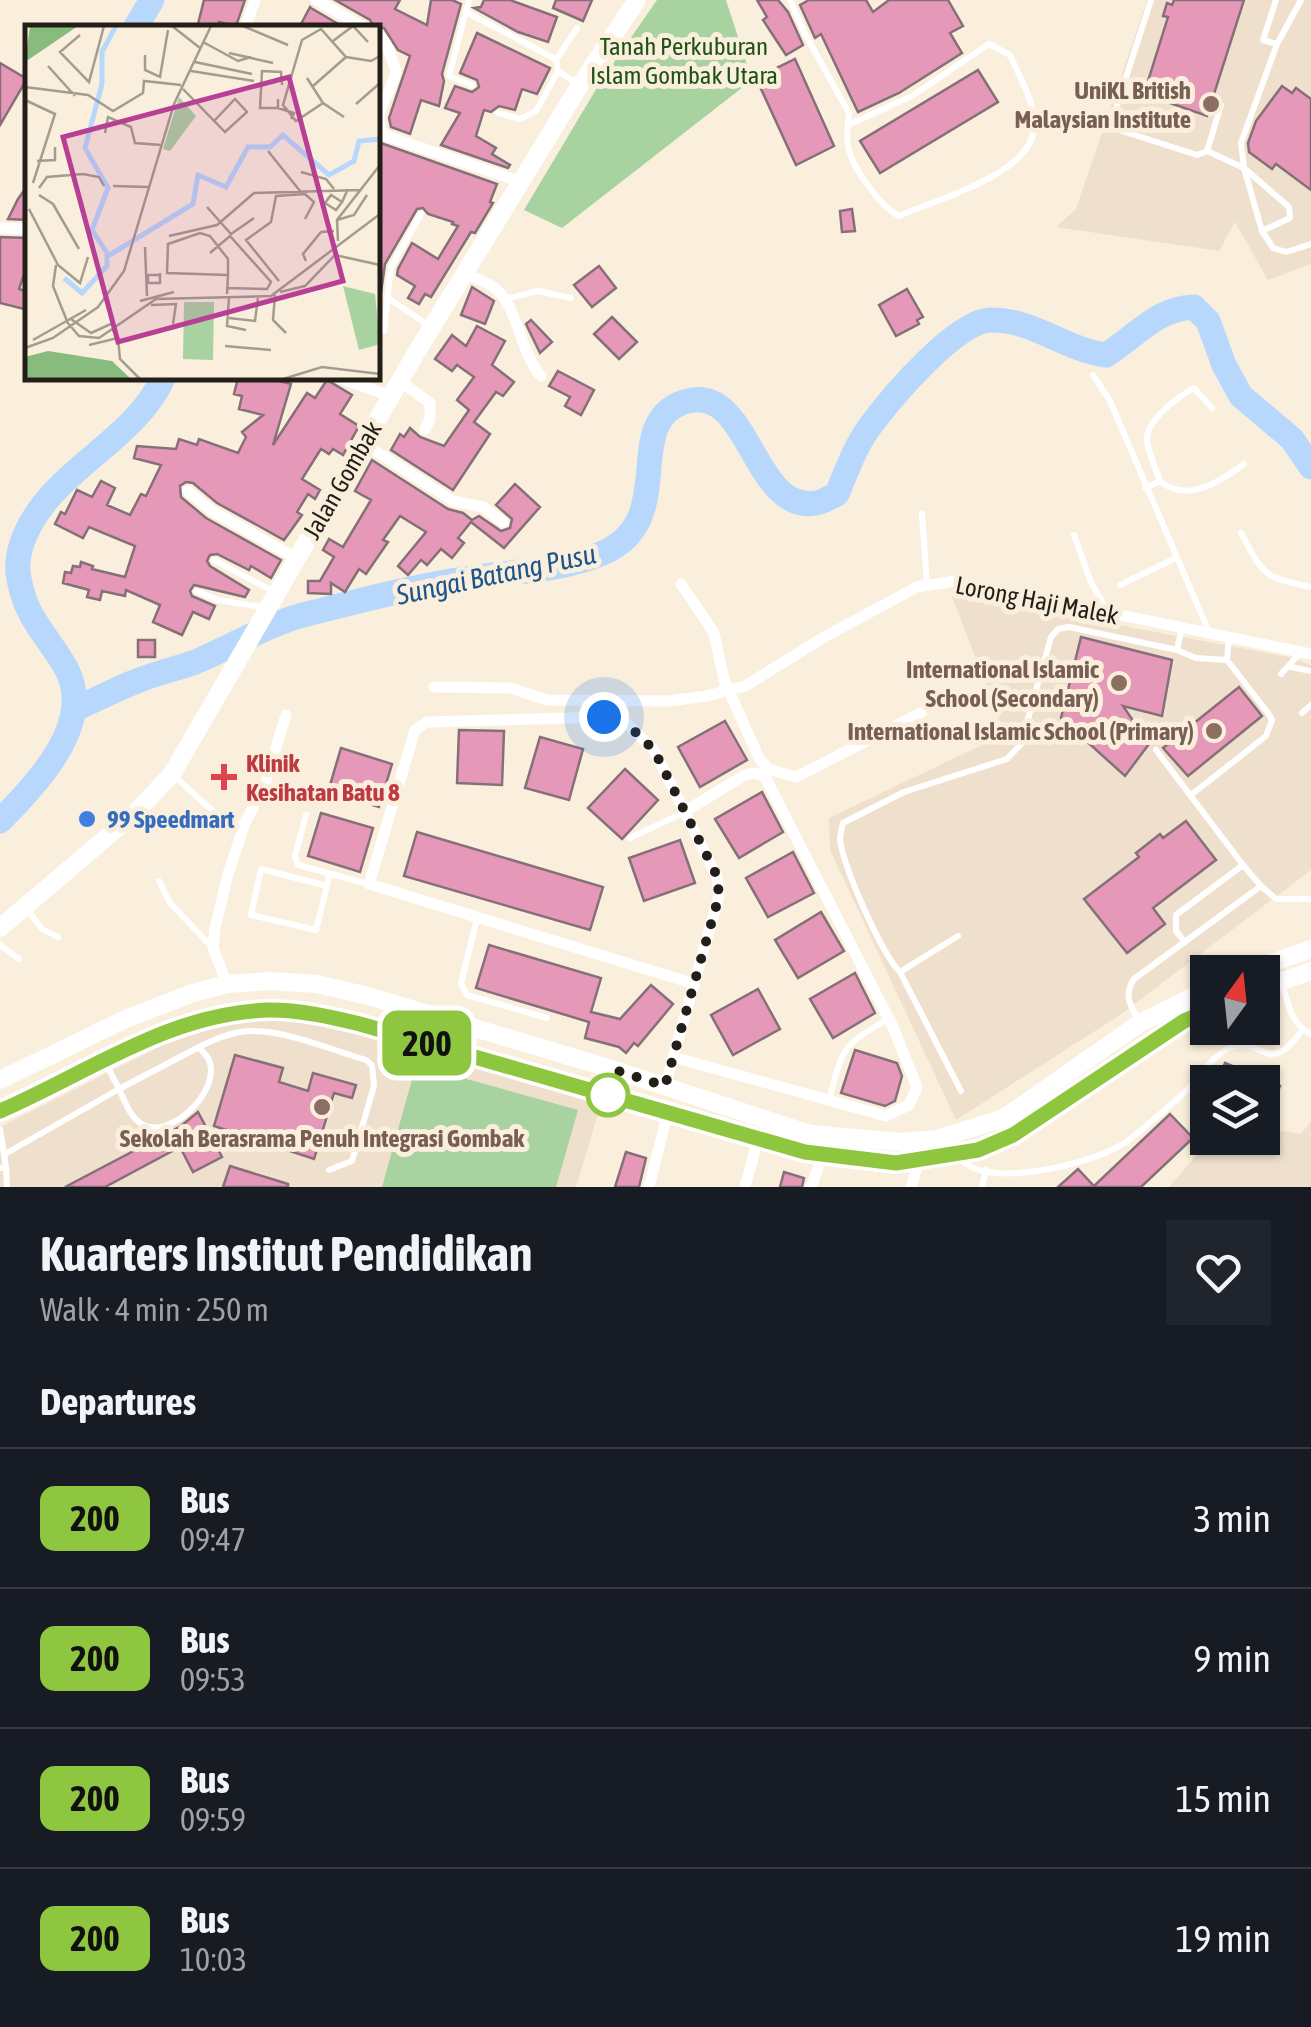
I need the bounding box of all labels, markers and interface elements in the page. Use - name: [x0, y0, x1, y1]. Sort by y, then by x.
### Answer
- inset map: [25, 25, 380, 380]
- park label: Tanah Perkuburan Islam Gombak Utara: [590, 32, 778, 89]
- place label: UniKL British Malaysian Institute: [1014, 76, 1191, 133]
- marker: UniKL British Malaysian Institute: [1200, 93, 1222, 115]
- street label: Jalan Gombak: [297, 416, 387, 544]
- water label: Sungai Batang Pusu: [392, 537, 599, 611]
- street label: Lorong Haji Malek: [953, 571, 1121, 629]
- place label: International Islamic School (Secondary): [906, 655, 1100, 712]
- marker: International Islamic School (Secondary): [1108, 672, 1130, 694]
- your location: [579, 692, 629, 742]
- place label: International Islamic School (Primary): [848, 717, 1194, 745]
- marker: International Islamic School (Primary): [1203, 720, 1225, 742]
- place label: Klinik Kesihatan Batu 8: [246, 749, 400, 806]
- marker: Klinik Kesihatan Batu 8: [211, 764, 237, 790]
- place label: 99 Speedmart: [107, 805, 235, 833]
- marker: 99 Speedmart: [76, 808, 98, 830]
- north arrow: [1190, 955, 1280, 1045]
- map controls: [1190, 955, 1280, 1155]
- line badge: 200: [370, 1010, 484, 1076]
- text: 200: [402, 1023, 452, 1063]
- button: layers: [1190, 1065, 1280, 1155]
- unlabelled marker: [587, 1074, 629, 1116]
- marker: Sekolah Berasrama Penuh Integrasi Gombak: [311, 1096, 333, 1118]
- place label: Sekolah Berasrama Penuh Integrasi Gombak: [120, 1124, 525, 1152]
- button: heart: [1166, 1220, 1271, 1325]
- text: Kuarters Institut Pendidikan: [40, 1226, 532, 1281]
- text: Walk · 4 min · 250 m: [40, 1291, 269, 1328]
- text: Departures: [40, 1380, 196, 1423]
- text: Bus: [180, 1478, 230, 1521]
- text: 3 min: [1193, 1497, 1271, 1540]
- text: 200: [70, 1498, 120, 1538]
- text: 09:47: [180, 1521, 246, 1558]
- text: Bus: [180, 1618, 230, 1661]
- text: 9 min: [1193, 1637, 1271, 1680]
- text: 200: [70, 1638, 120, 1678]
- text: 09:53: [180, 1661, 246, 1698]
- text: Bus: [180, 1758, 230, 1801]
- text: 15 min: [1176, 1777, 1271, 1820]
- text: 200: [70, 1778, 120, 1818]
- text: 09:59: [180, 1801, 246, 1838]
- text: Bus: [180, 1898, 230, 1941]
- text: 19 min: [1176, 1917, 1271, 1960]
- text: 200: [70, 1918, 120, 1958]
- text: 10:03: [180, 1941, 247, 1978]

